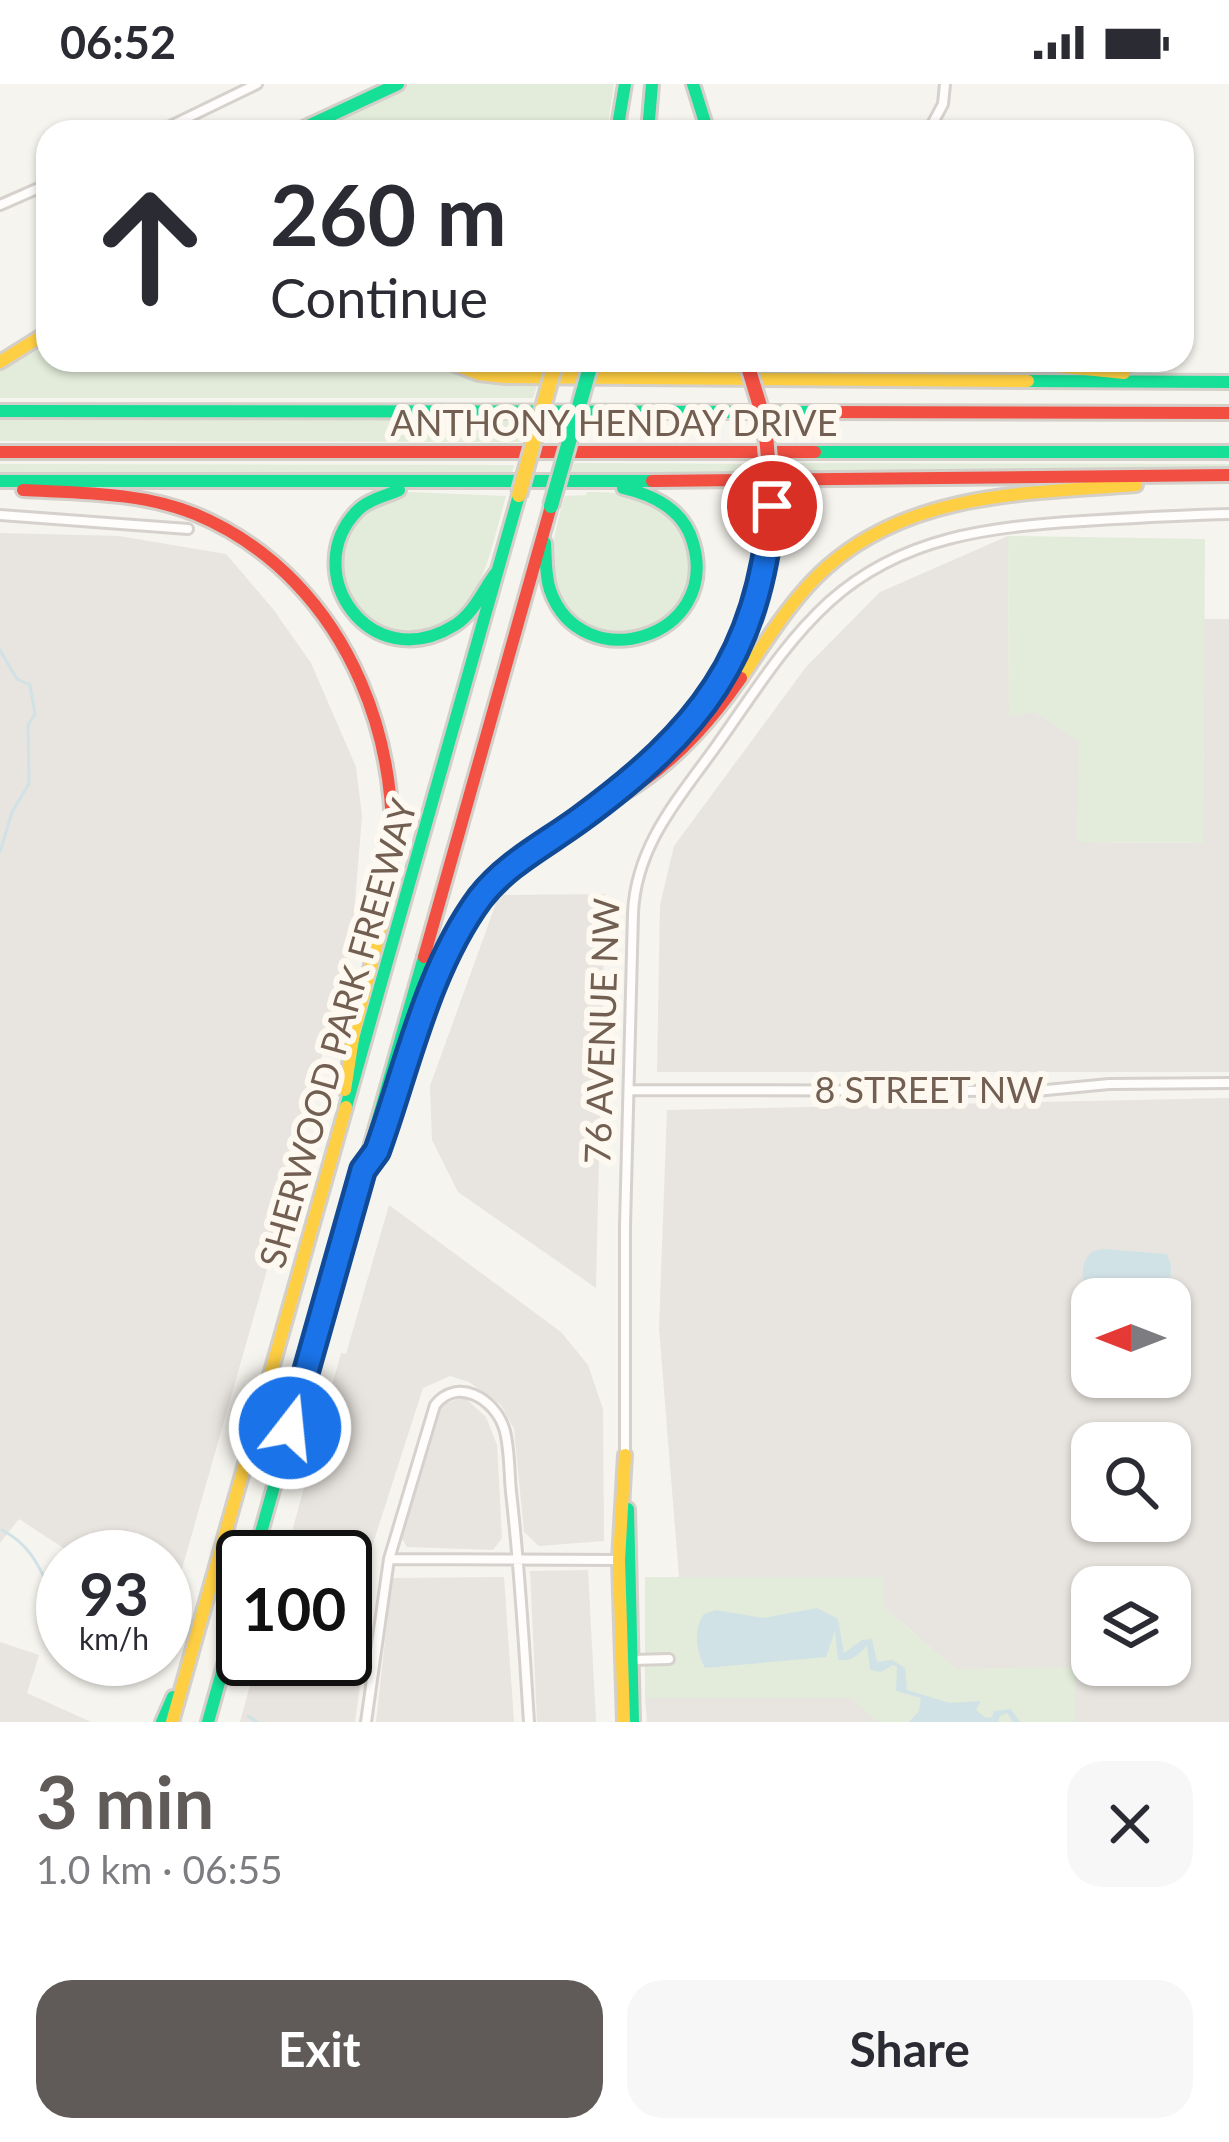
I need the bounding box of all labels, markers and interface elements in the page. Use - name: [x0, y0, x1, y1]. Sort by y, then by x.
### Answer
- text: 06:52: [60, 15, 176, 69]
- text: 260 m: [270, 163, 507, 264]
- icon: ahead: [72, 168, 228, 324]
- text: Continue: [270, 265, 488, 330]
- street label: ANTHONY HENDAY DRIVE: [391, 400, 837, 444]
- pin: [721, 455, 823, 557]
- icon: arrive: [739, 473, 805, 539]
- street label: SHERWOOD PARK FREEWAY: [249, 793, 425, 1272]
- street label: 76 AVENUE NW: [574, 897, 628, 1165]
- street label: 8 STREET NW: [814, 1067, 1044, 1111]
- north arrow: [1071, 1278, 1191, 1398]
- map controls: [1071, 1278, 1191, 1686]
- position arrow: [227, 1365, 353, 1491]
- button: search: [1071, 1422, 1191, 1542]
- speed limit sign: 100: [216, 1530, 372, 1686]
- text: 93: [79, 1557, 149, 1629]
- button: layers: [1071, 1566, 1191, 1686]
- text: km/h: [79, 1620, 149, 1656]
- text: 3 min: [36, 1758, 214, 1844]
- button: close: [1067, 1761, 1193, 1887]
- text: 1.0 km · 06:55: [36, 1846, 283, 1892]
- button: Exit: [36, 1980, 603, 2118]
- button: Share: [627, 1980, 1193, 2118]

